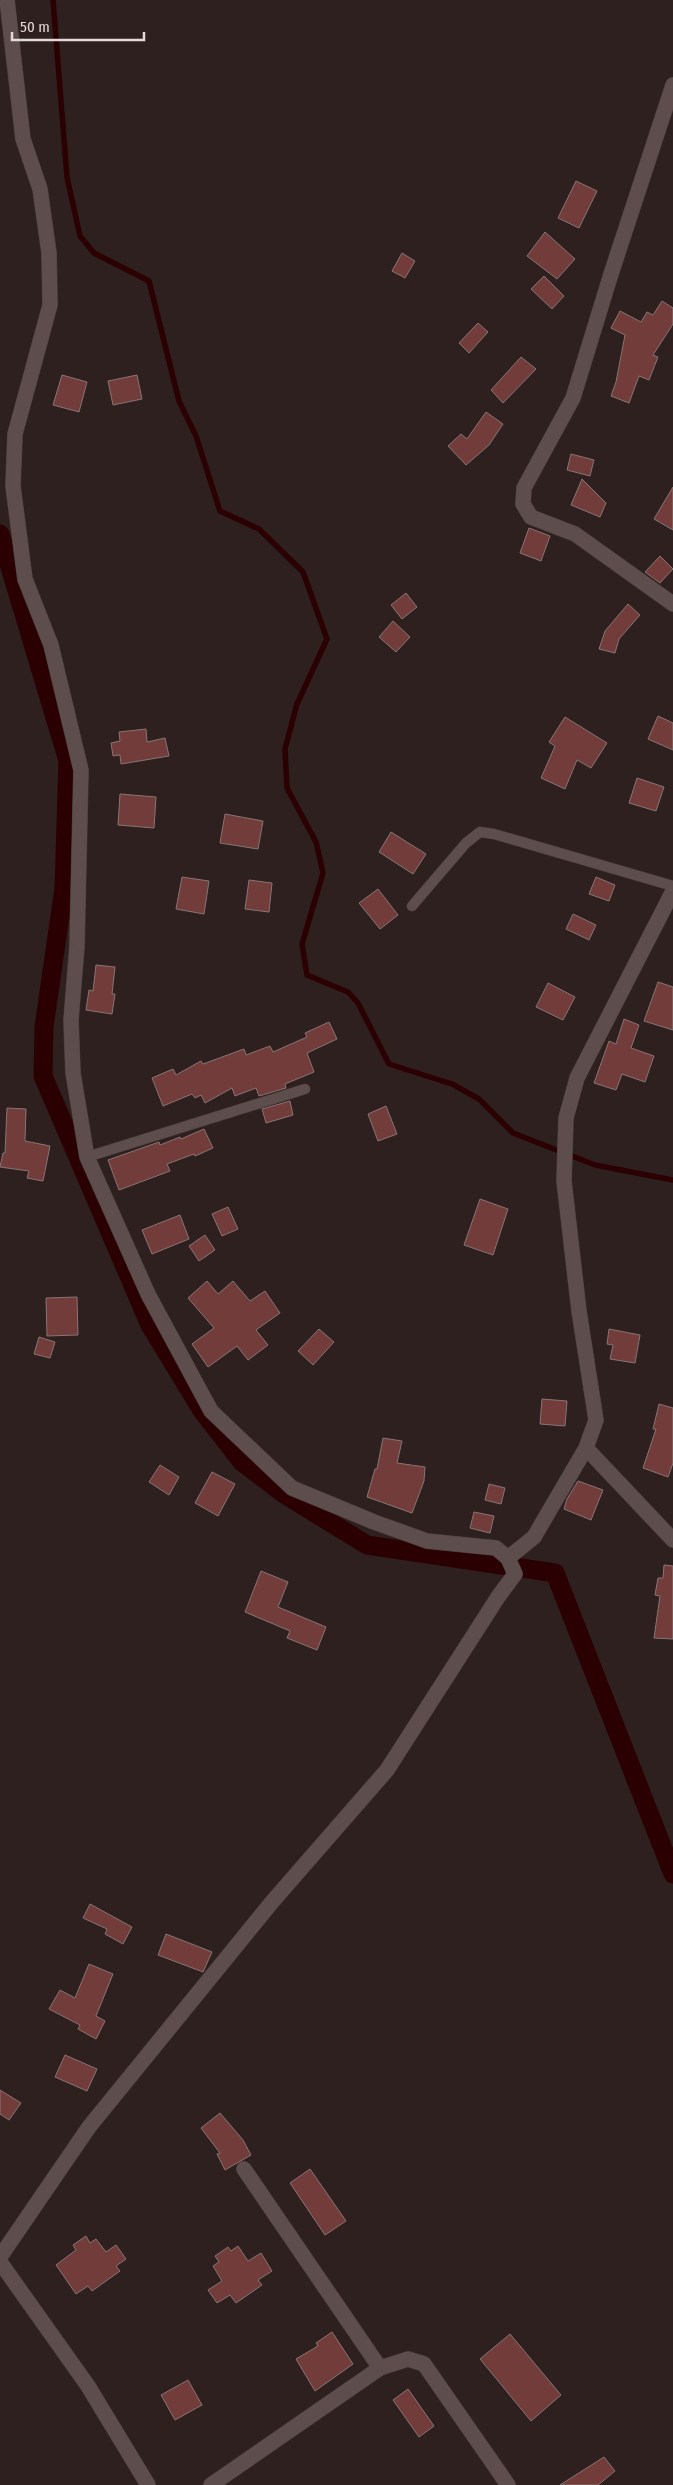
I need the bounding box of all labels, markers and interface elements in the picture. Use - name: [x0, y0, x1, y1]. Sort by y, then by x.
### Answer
- scale bar: [12, 10, 145, 42]
- text: 50 m: [20, 18, 50, 36]

